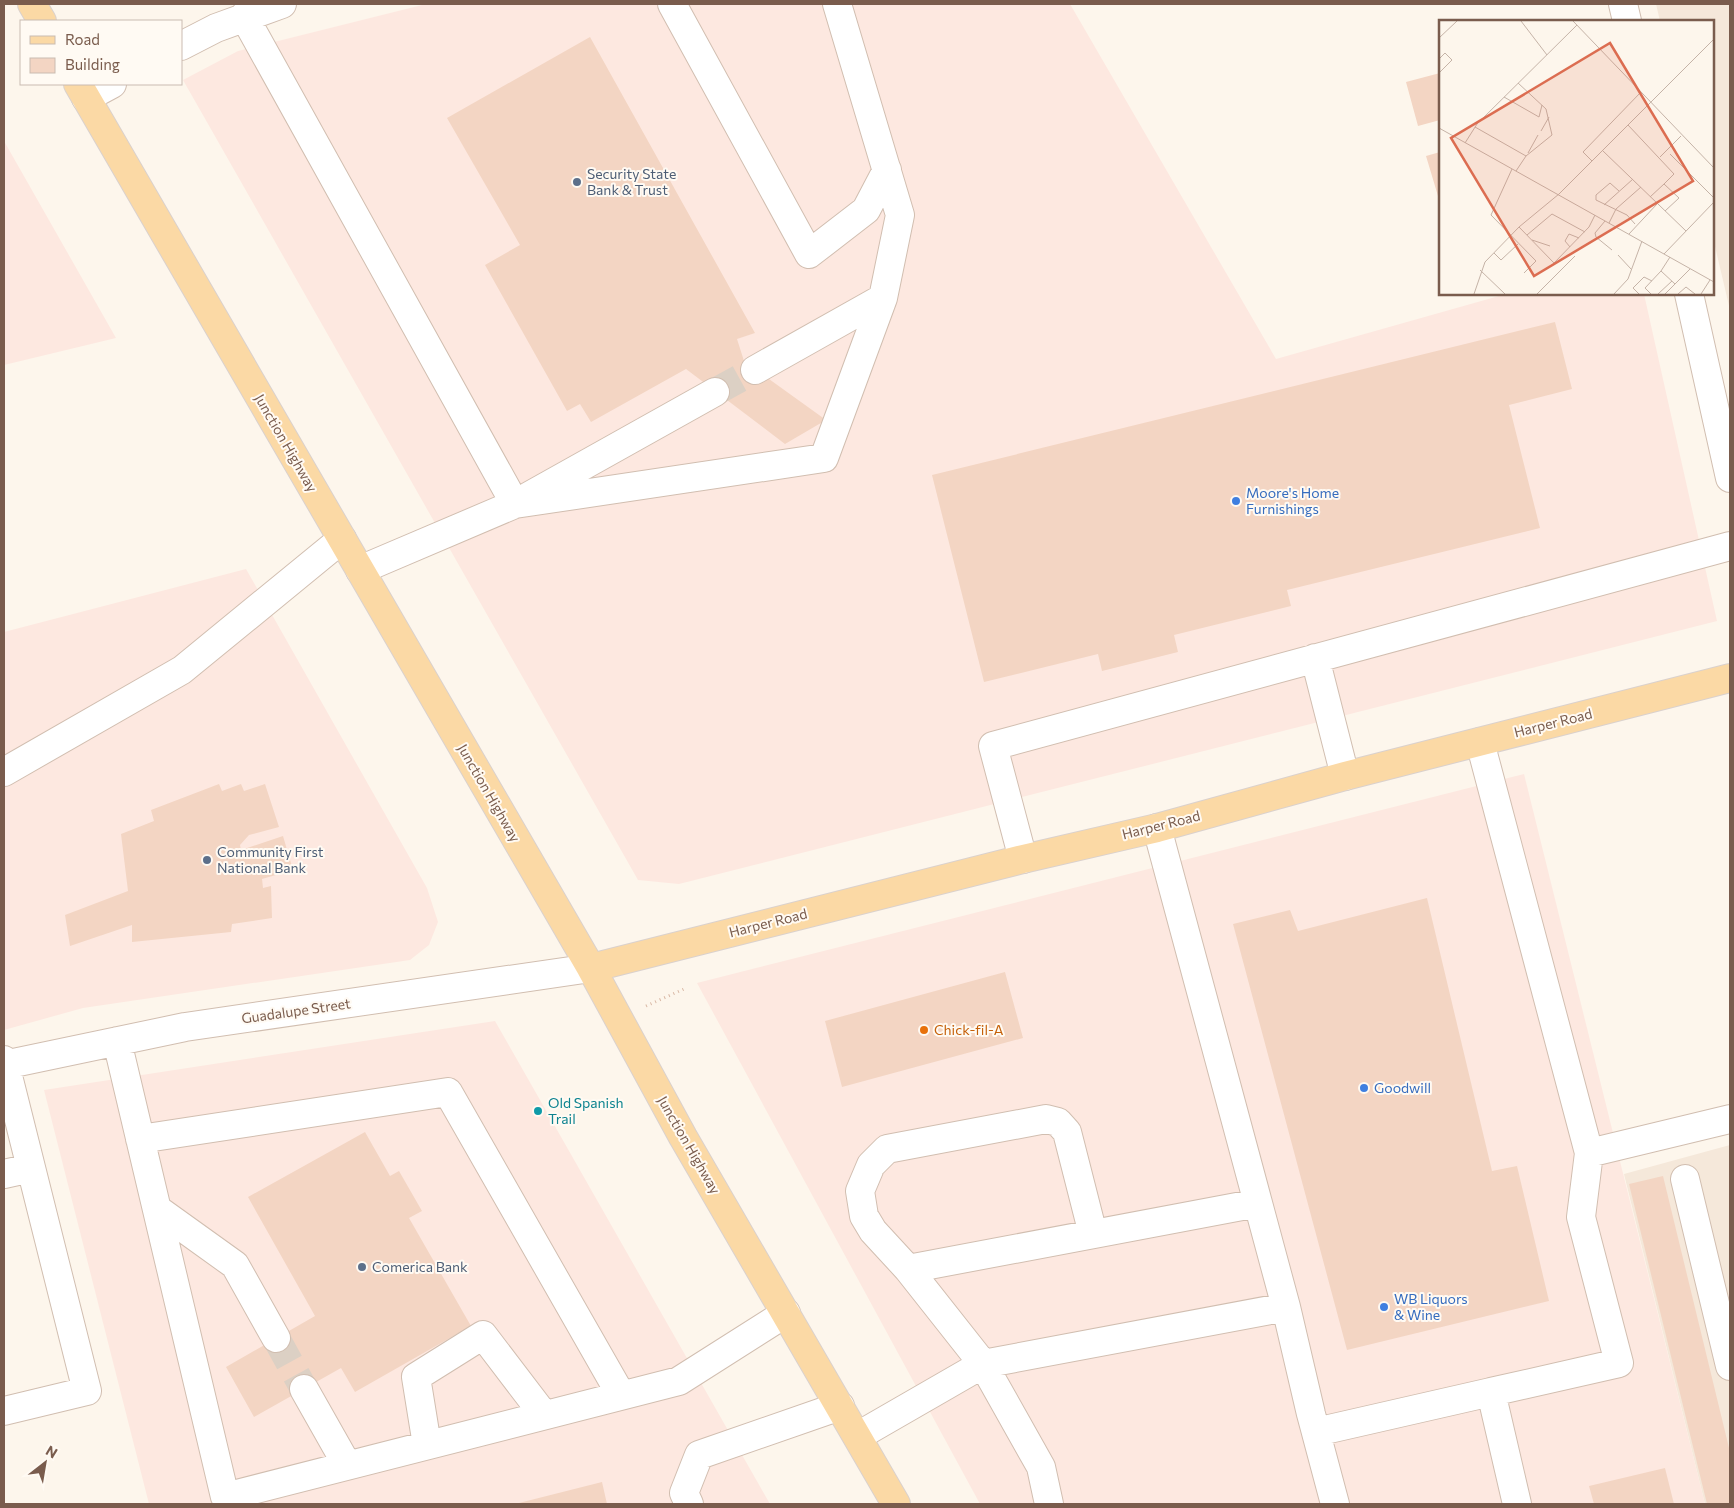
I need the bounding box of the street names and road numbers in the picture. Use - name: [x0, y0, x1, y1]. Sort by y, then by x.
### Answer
- street label: Junction Highway: [252, 391, 321, 495]
- street label: Harper Road: [1512, 705, 1594, 740]
- street label: Junction Highway: [455, 741, 524, 845]
- street label: Harper Road: [1120, 807, 1202, 842]
- street label: Harper Road: [727, 905, 809, 940]
- street label: Guadalupe Street: [240, 994, 352, 1027]
- street label: Junction Highway: [655, 1093, 724, 1197]

